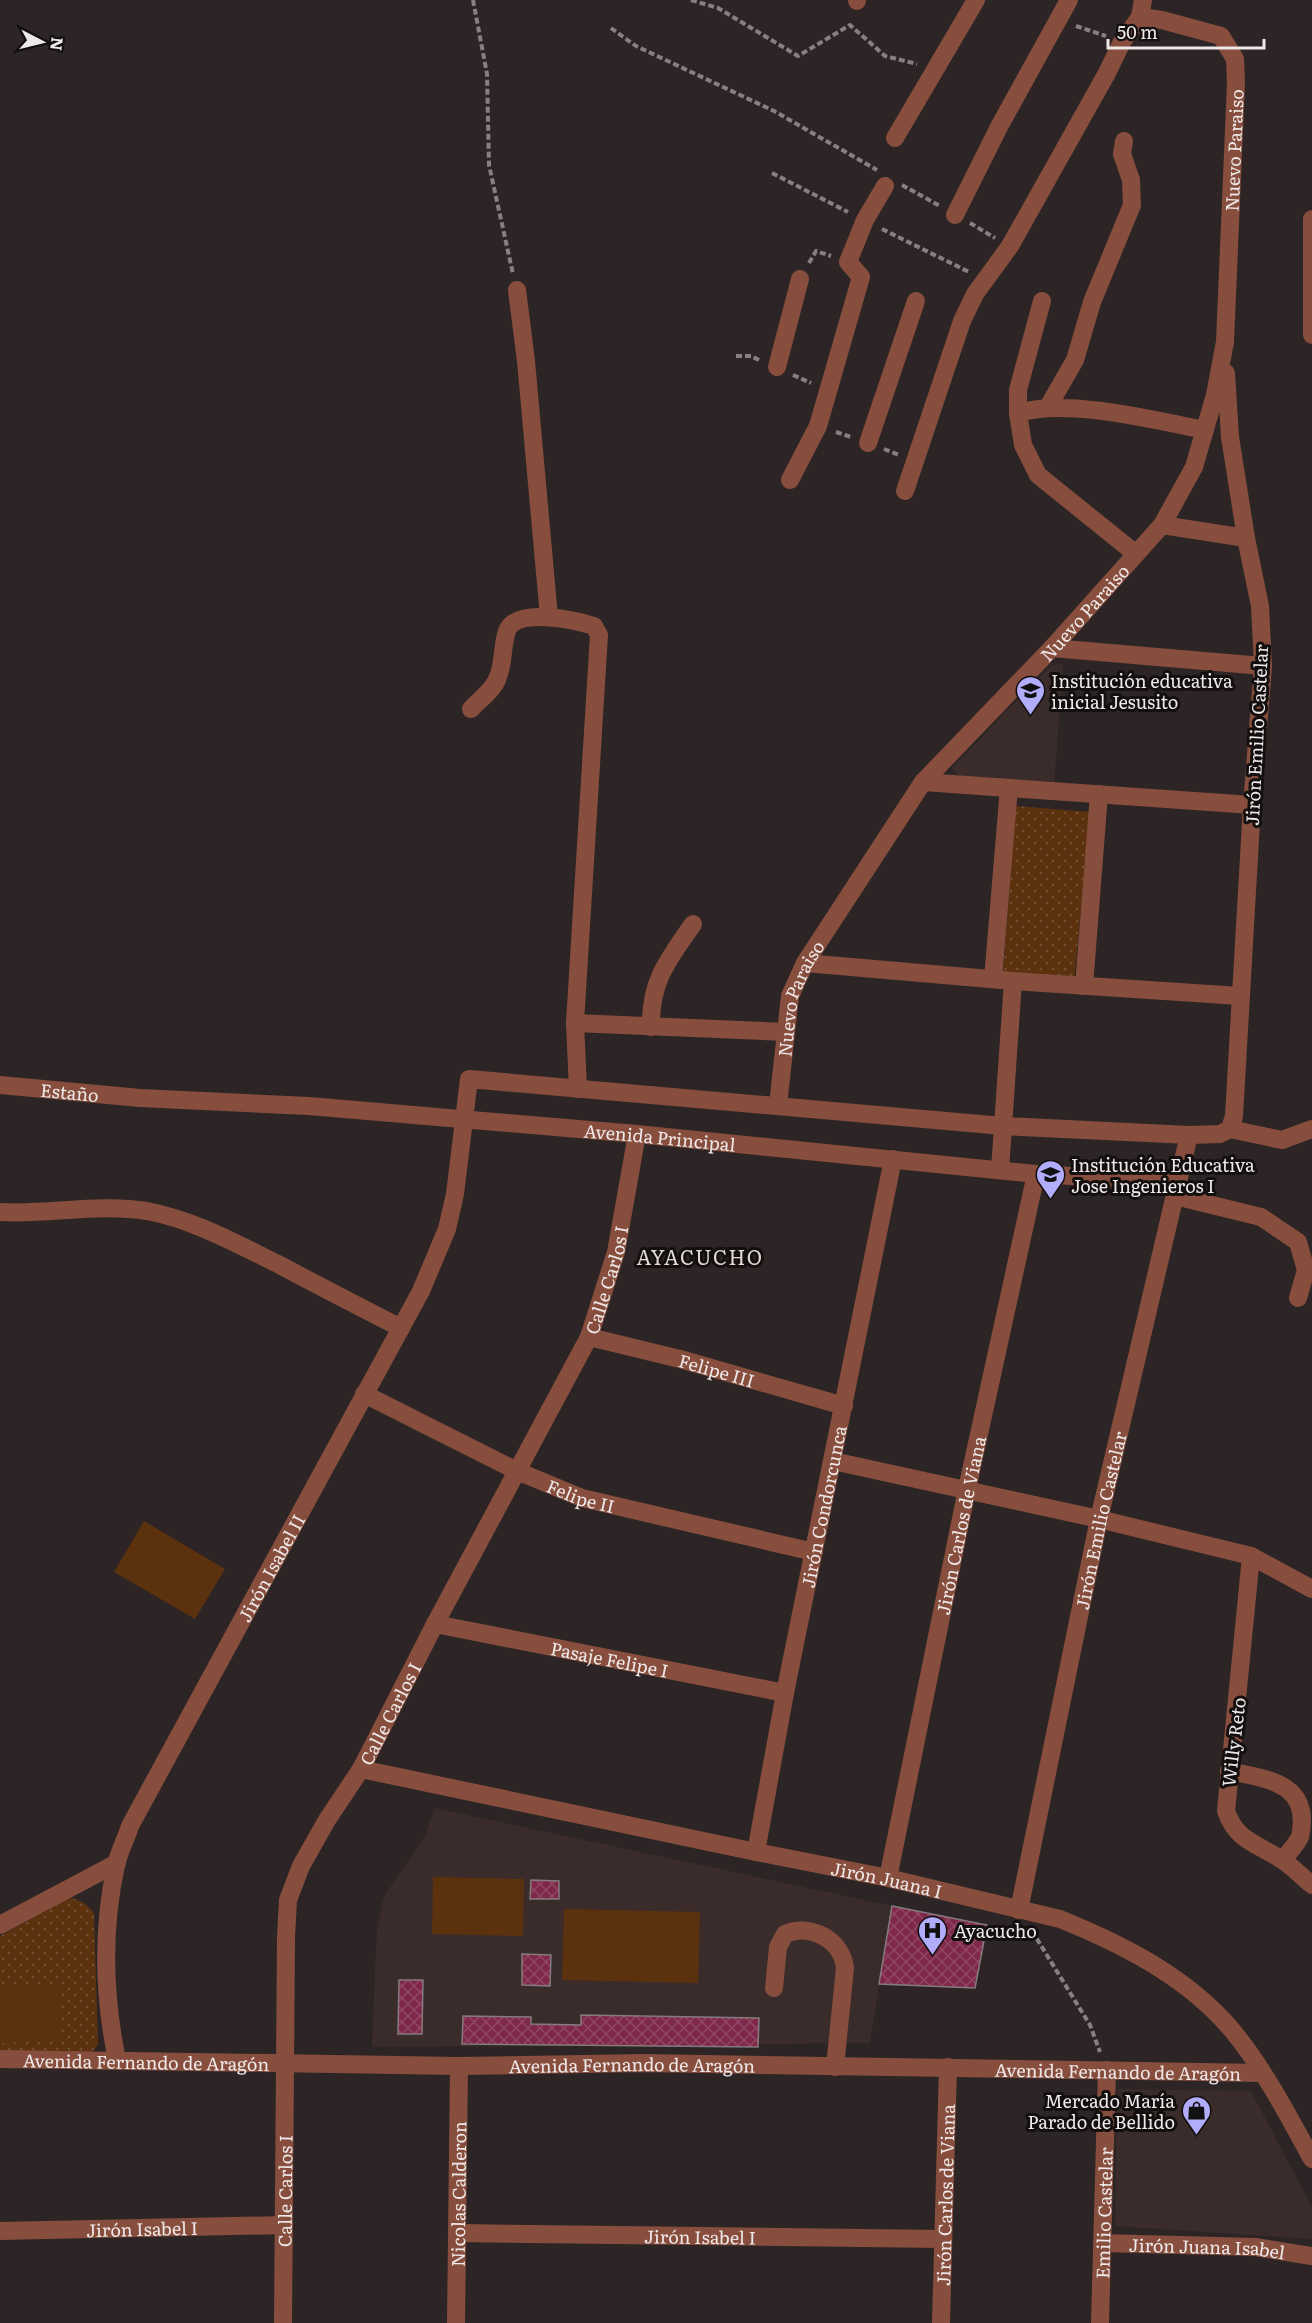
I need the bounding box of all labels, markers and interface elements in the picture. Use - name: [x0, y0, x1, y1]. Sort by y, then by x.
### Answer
- north arrow: [12, 12, 72, 72]
- scale bar: [1108, 12, 1264, 50]
- text: 50 m: [1117, 18, 1158, 45]
- text: N: [45, 36, 71, 52]
- street label: Nuevo Paraiso: [1217, 89, 1249, 212]
- street label: Nuevo Paraiso: [1033, 558, 1135, 667]
- street label: Jirón Emilio Castelar: [1238, 643, 1274, 826]
- place label: Institución educativa inicial Jesusito: [1051, 667, 1233, 715]
- school or university icon: Institución educativa inicial Jesusito: [1014, 674, 1046, 716]
- street label: Nuevo Paraiso: [770, 934, 830, 1058]
- street label: Estaño: [39, 1075, 100, 1108]
- street label: Avenida Principal: [583, 1116, 737, 1157]
- place label: Institución Educativa Jose Ingenieros I: [1071, 1151, 1255, 1199]
- school or university icon: Institución Educativa Jose Ingenieros I: [1034, 1158, 1066, 1200]
- street label: Calle Carlos I: [577, 1223, 634, 1338]
- district label: AYACUCHO: [636, 1241, 764, 1271]
- street label: Felipe III: [676, 1346, 758, 1393]
- street label: Jirón Condorcunca: [793, 1422, 852, 1590]
- street label: Jirón Emilio Castelar: [1067, 1428, 1133, 1612]
- street label: Jirón Carlos de Viana: [928, 1433, 992, 1617]
- street label: Felipe II: [543, 1471, 618, 1519]
- street label: Jirón Isabel II: [230, 1509, 311, 1626]
- street label: Pasaje Felipe I: [548, 1634, 671, 1683]
- street label: Calle Carlos I: [352, 1657, 427, 1770]
- street label: Willy Reto: [1214, 1696, 1252, 1788]
- street label: Jirón Juana I: [829, 1854, 945, 1904]
- hospital icon: Ayacucho: [917, 1914, 949, 1956]
- place label: Ayacucho: [954, 1917, 1037, 1944]
- street label: Avenida Fernando de Aragón: [23, 2046, 269, 2077]
- street label: Avenida Fernando de Aragón: [508, 2049, 755, 2079]
- street label: Avenida Fernando de Aragón: [994, 2055, 1241, 2086]
- place label: Mercado María Parado de Bellido: [1027, 2087, 1175, 2135]
- shop icon: Mercado María Parado de Bellido: [1180, 2094, 1212, 2136]
- street label: Jirón Carlos de Viana: [929, 2103, 960, 2286]
- street label: Nicolas Calderon: [443, 2121, 472, 2267]
- street label: Calle Carlos I: [270, 2135, 298, 2247]
- street label: Emilio Castelar: [1088, 2147, 1118, 2279]
- street label: Jirón Isabel I: [86, 2213, 198, 2243]
- street label: Jirón Isabel I: [644, 2222, 756, 2250]
- street label: Jirón Juana Isabel: [1128, 2230, 1287, 2265]

